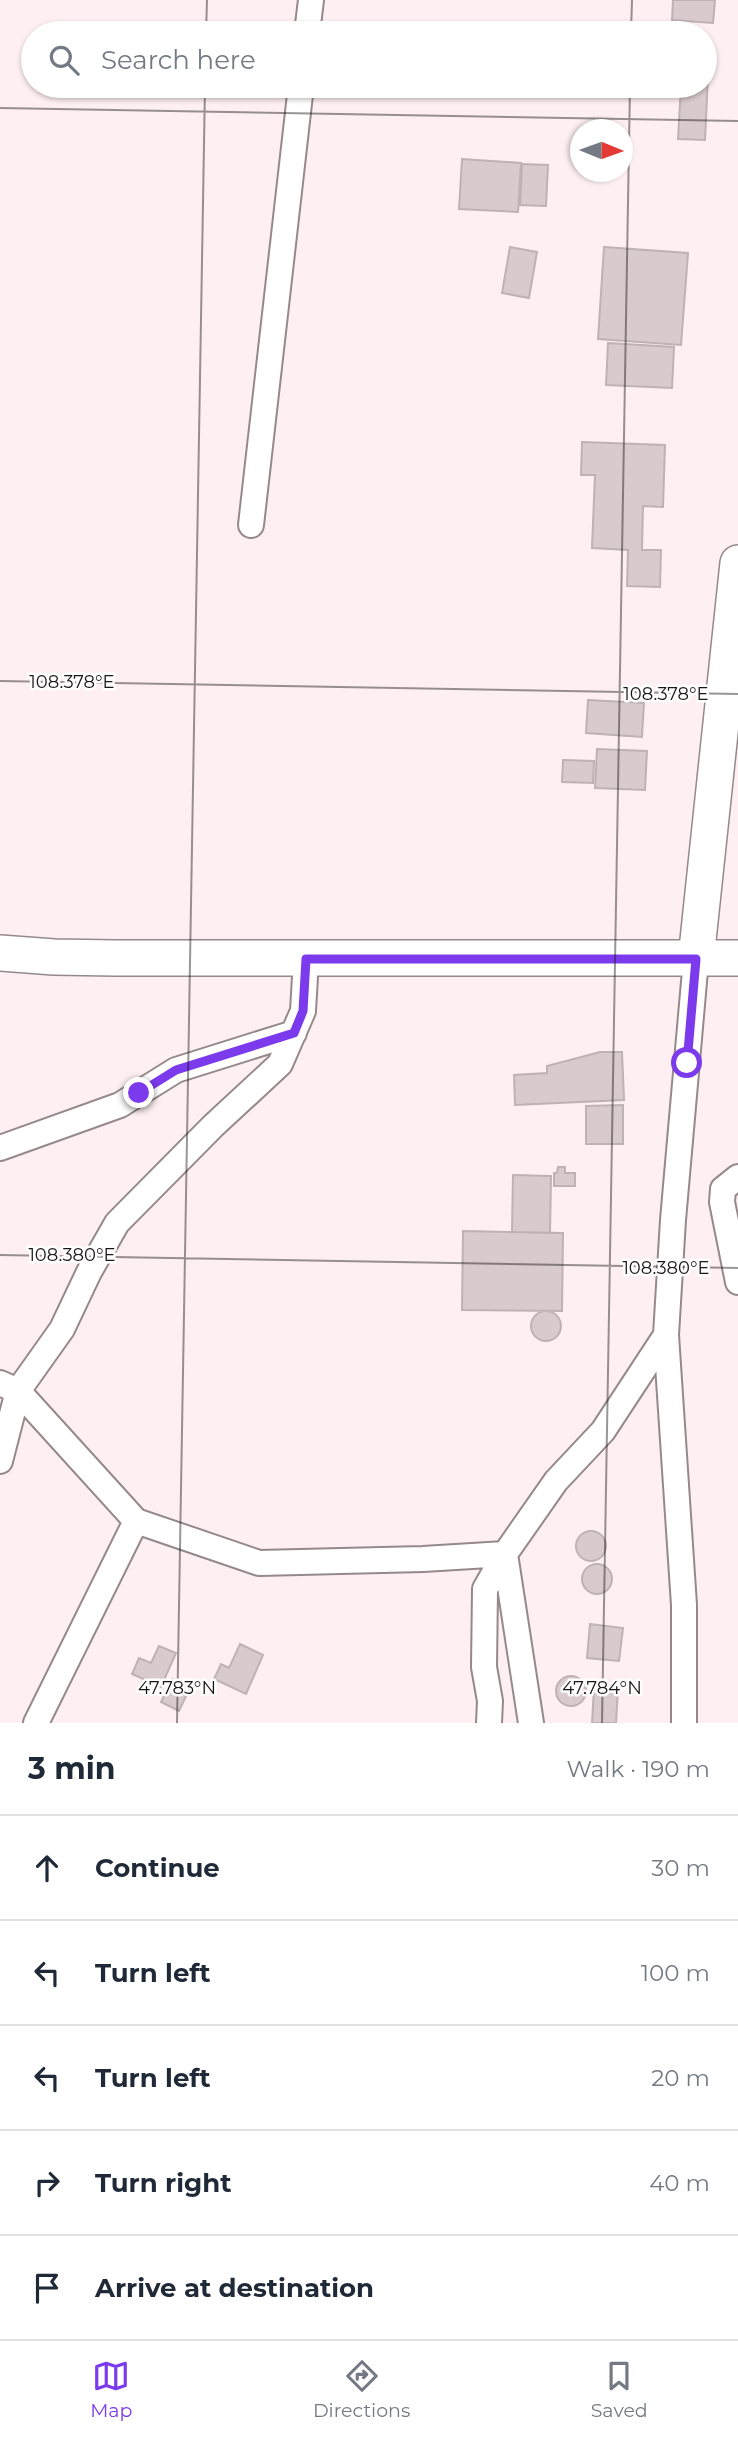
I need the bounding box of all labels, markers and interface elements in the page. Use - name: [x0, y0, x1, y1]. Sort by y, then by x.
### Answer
- search box: [21, 21, 717, 98]
- icon: search: [45, 41, 83, 79]
- text: Search here: [101, 44, 256, 76]
- north arrow: [570, 119, 633, 182]
- text: 108.378°E: [29, 671, 115, 693]
- text: 108.378°E: [623, 683, 709, 705]
- route start: [671, 1047, 702, 1078]
- route end: [123, 1077, 154, 1108]
- text: 108.380°E: [28, 1244, 116, 1266]
- text: 108.380°E: [622, 1257, 710, 1279]
- text: 47.783°N: [138, 1677, 216, 1699]
- text: 47.784°N: [562, 1677, 642, 1699]
- text: 3 min: [28, 1750, 115, 1787]
- text: Walk · 190 m: [566, 1755, 710, 1783]
- icon: ahead: [28, 1849, 66, 1887]
- text: Continue: [95, 1852, 220, 1884]
- text: 30 m: [651, 1854, 710, 1882]
- icon: left: [28, 1954, 66, 1992]
- text: Turn left: [95, 1957, 211, 1989]
- text: 100 m: [641, 1959, 710, 1987]
- icon: left: [28, 2059, 66, 2097]
- text: Turn left: [95, 2062, 211, 2094]
- text: 20 m: [651, 2064, 710, 2092]
- icon: right: [28, 2164, 66, 2202]
- text: Turn right: [95, 2167, 231, 2199]
- text: 40 m: [649, 2169, 710, 2197]
- icon: arrive: [28, 2269, 66, 2307]
- text: Arrive at destination: [95, 2272, 374, 2304]
- tab: Map: [90, 2357, 132, 2422]
- tab: Directions: [313, 2357, 410, 2422]
- tab: Saved: [591, 2357, 648, 2422]

